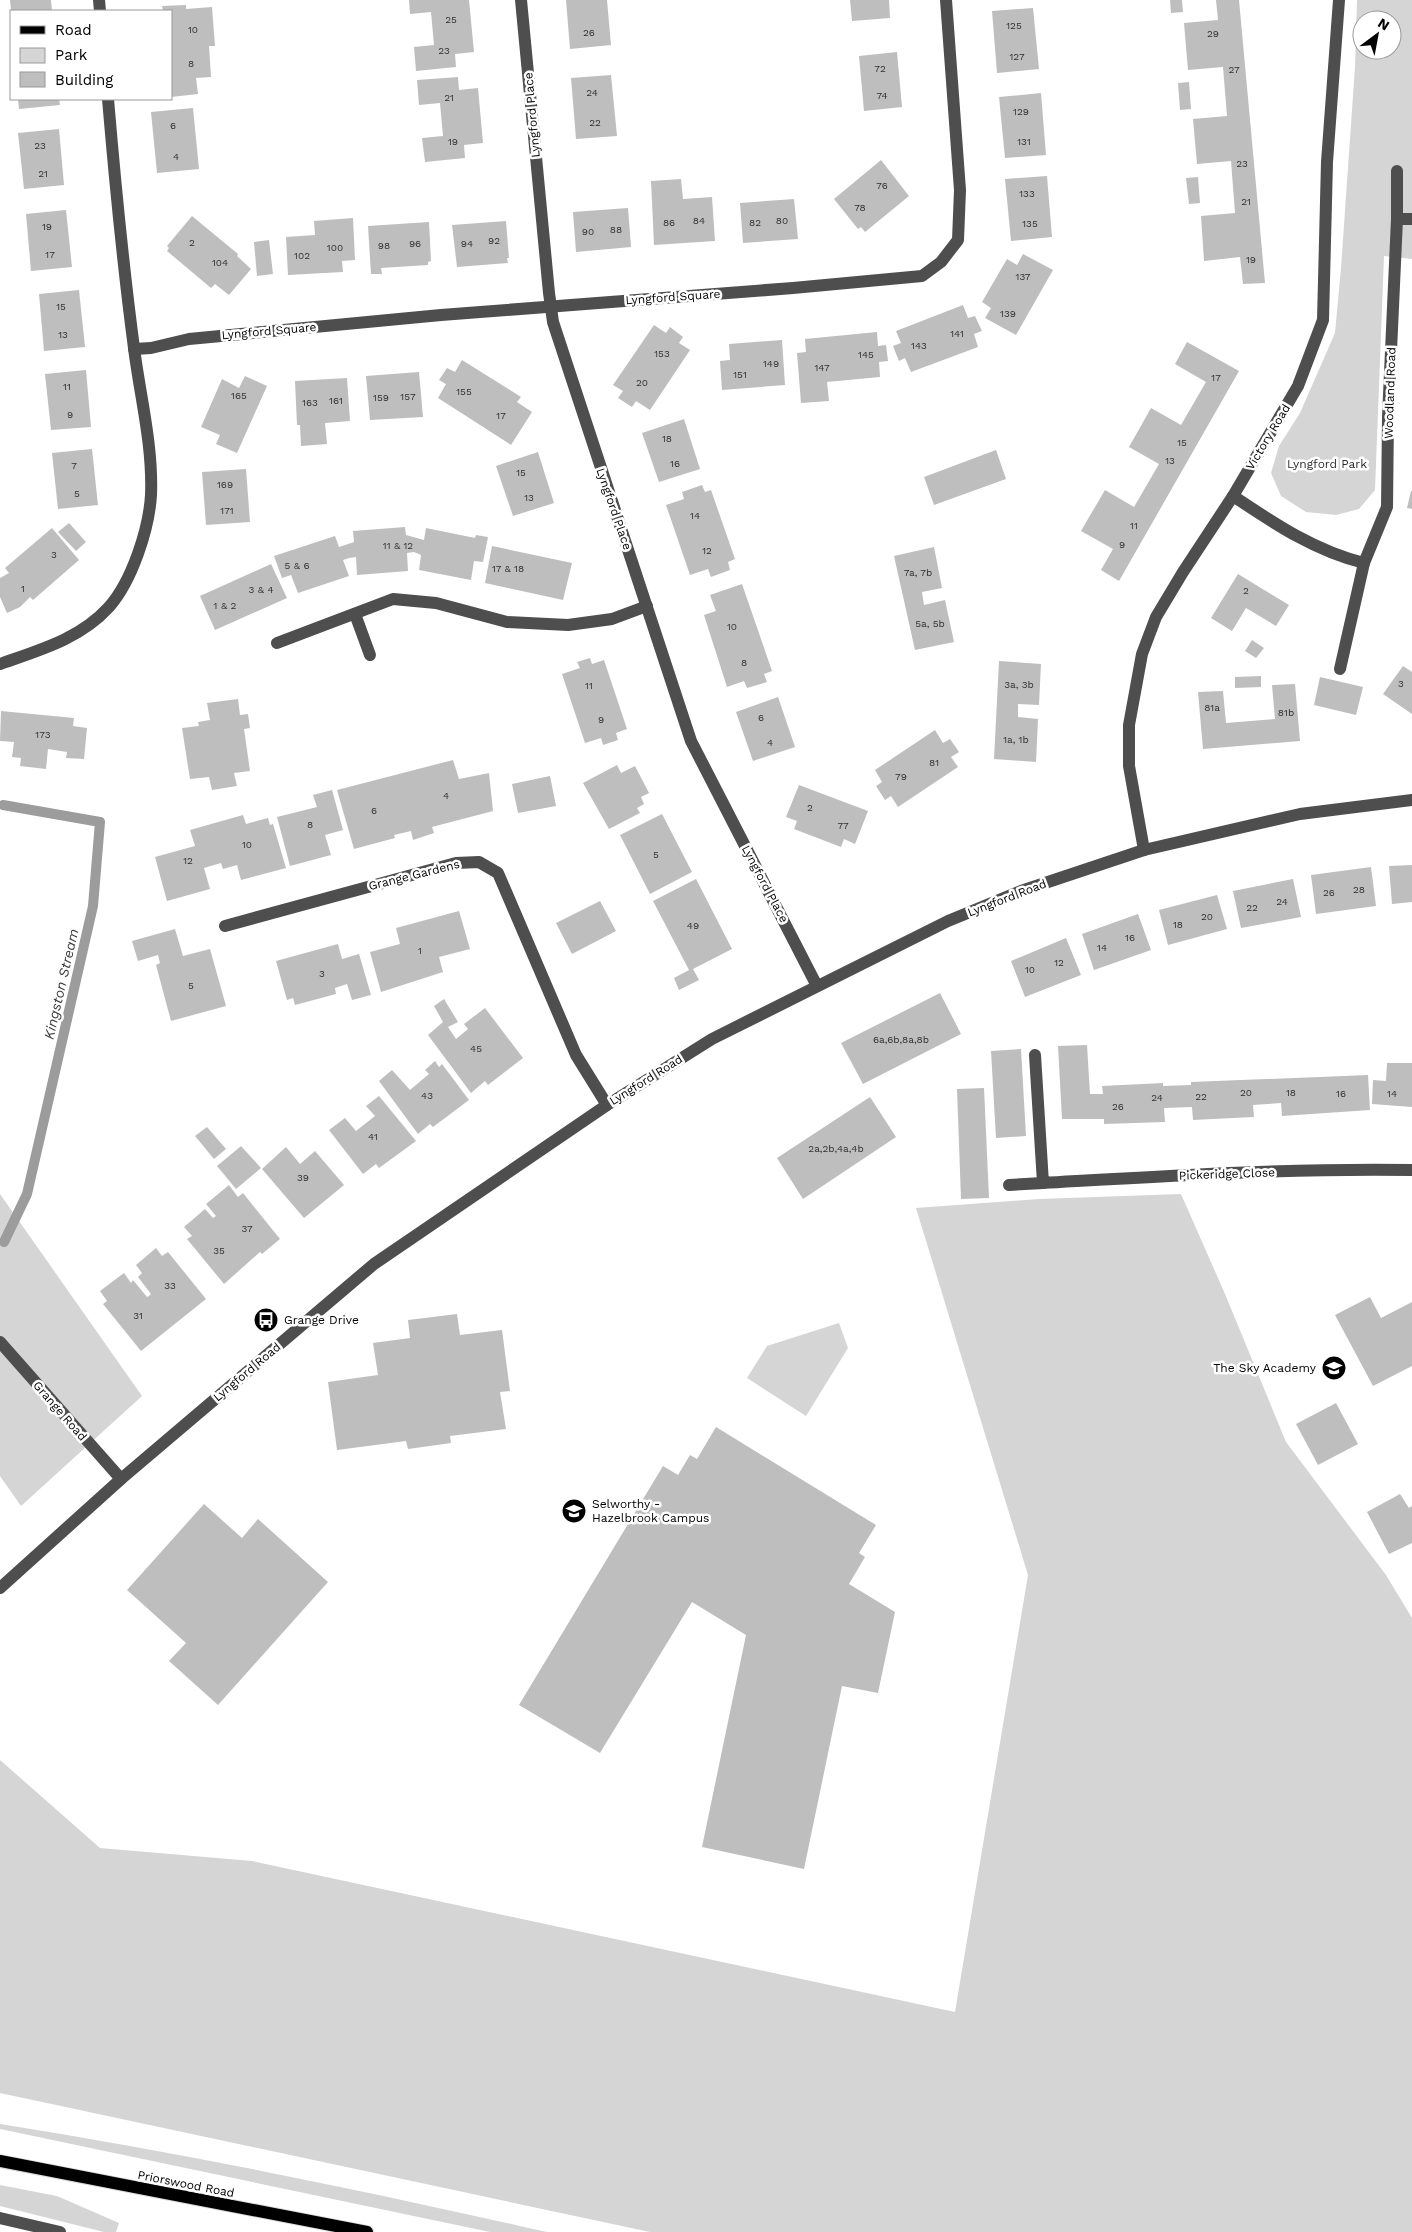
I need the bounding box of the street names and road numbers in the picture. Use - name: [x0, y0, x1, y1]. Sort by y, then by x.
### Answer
- street label: Lyngford Place: [521, 72, 543, 158]
- street label: Lyngford Square: [625, 287, 721, 307]
- street label: Lyngford Square: [221, 320, 317, 342]
- street label: Woodland Road: [1381, 347, 1399, 439]
- street label: Victory Road: [1243, 402, 1293, 472]
- street label: Lyngford Place: [593, 466, 635, 552]
- street label: Lyngford Place: [739, 843, 791, 925]
- street label: Grange Gardens: [367, 857, 461, 893]
- street label: Lyngford Road: [966, 877, 1048, 919]
- street label: Lyngford Road: [607, 1052, 685, 1108]
- street label: Pickeridge Close: [1179, 1165, 1275, 1183]
- street label: Lyngford Road: [211, 1340, 283, 1404]
- street label: Grange Road: [30, 1378, 90, 1444]
- street label: Priorswood Road: [136, 2168, 236, 2200]

